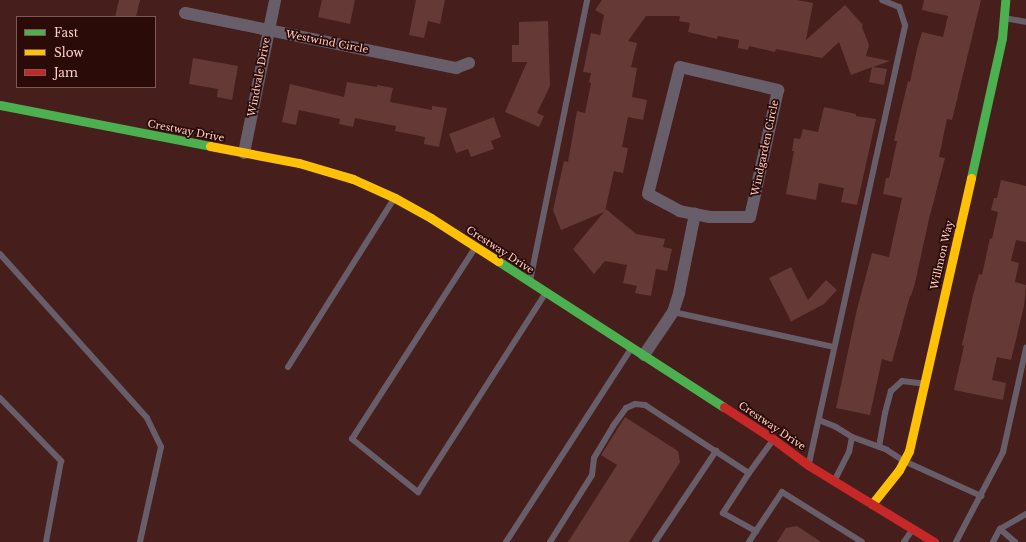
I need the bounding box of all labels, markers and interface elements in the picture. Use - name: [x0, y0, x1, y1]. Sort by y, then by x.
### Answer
- legend: [16, 16, 156, 88]
- text: Fast: [54, 25, 78, 40]
- street label: Westwind Circle: [285, 28, 369, 56]
- street label: Windvale Drive: [245, 36, 273, 118]
- text: Slow: [54, 45, 83, 60]
- text: Jam: [54, 65, 78, 80]
- street label: Windgarden Circle: [749, 99, 781, 197]
- street label: Crestway Drive: [146, 118, 226, 144]
- street label: Willmon Way: [928, 219, 956, 291]
- street label: Crestway Drive: [464, 224, 536, 276]
- street label: Crestway Drive: [736, 399, 808, 453]

